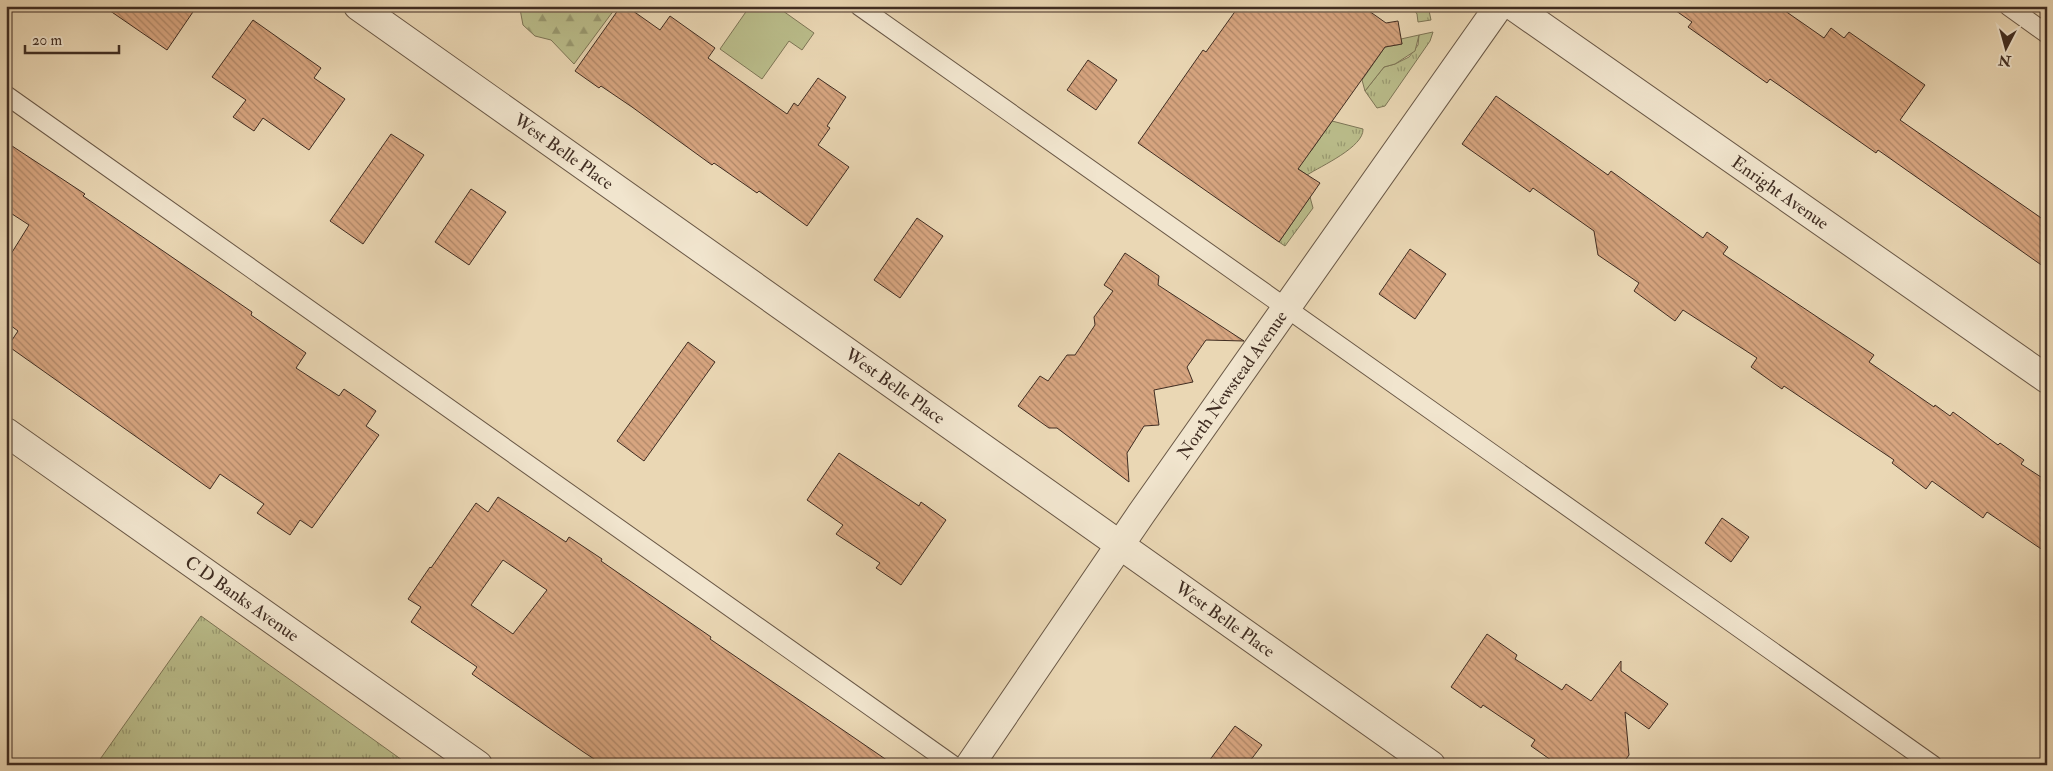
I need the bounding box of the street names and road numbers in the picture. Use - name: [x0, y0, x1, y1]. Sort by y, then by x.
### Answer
- street label: West Belle Place: [508, 108, 619, 195]
- street label: Enright Avenue: [1727, 151, 1834, 235]
- street label: North Newstead Avenue: [1172, 306, 1293, 463]
- street label: West Belle Place: [840, 342, 950, 430]
- street label: C D Banks Avenue: [181, 550, 304, 647]
- street label: West Belle Place: [1170, 575, 1280, 663]

